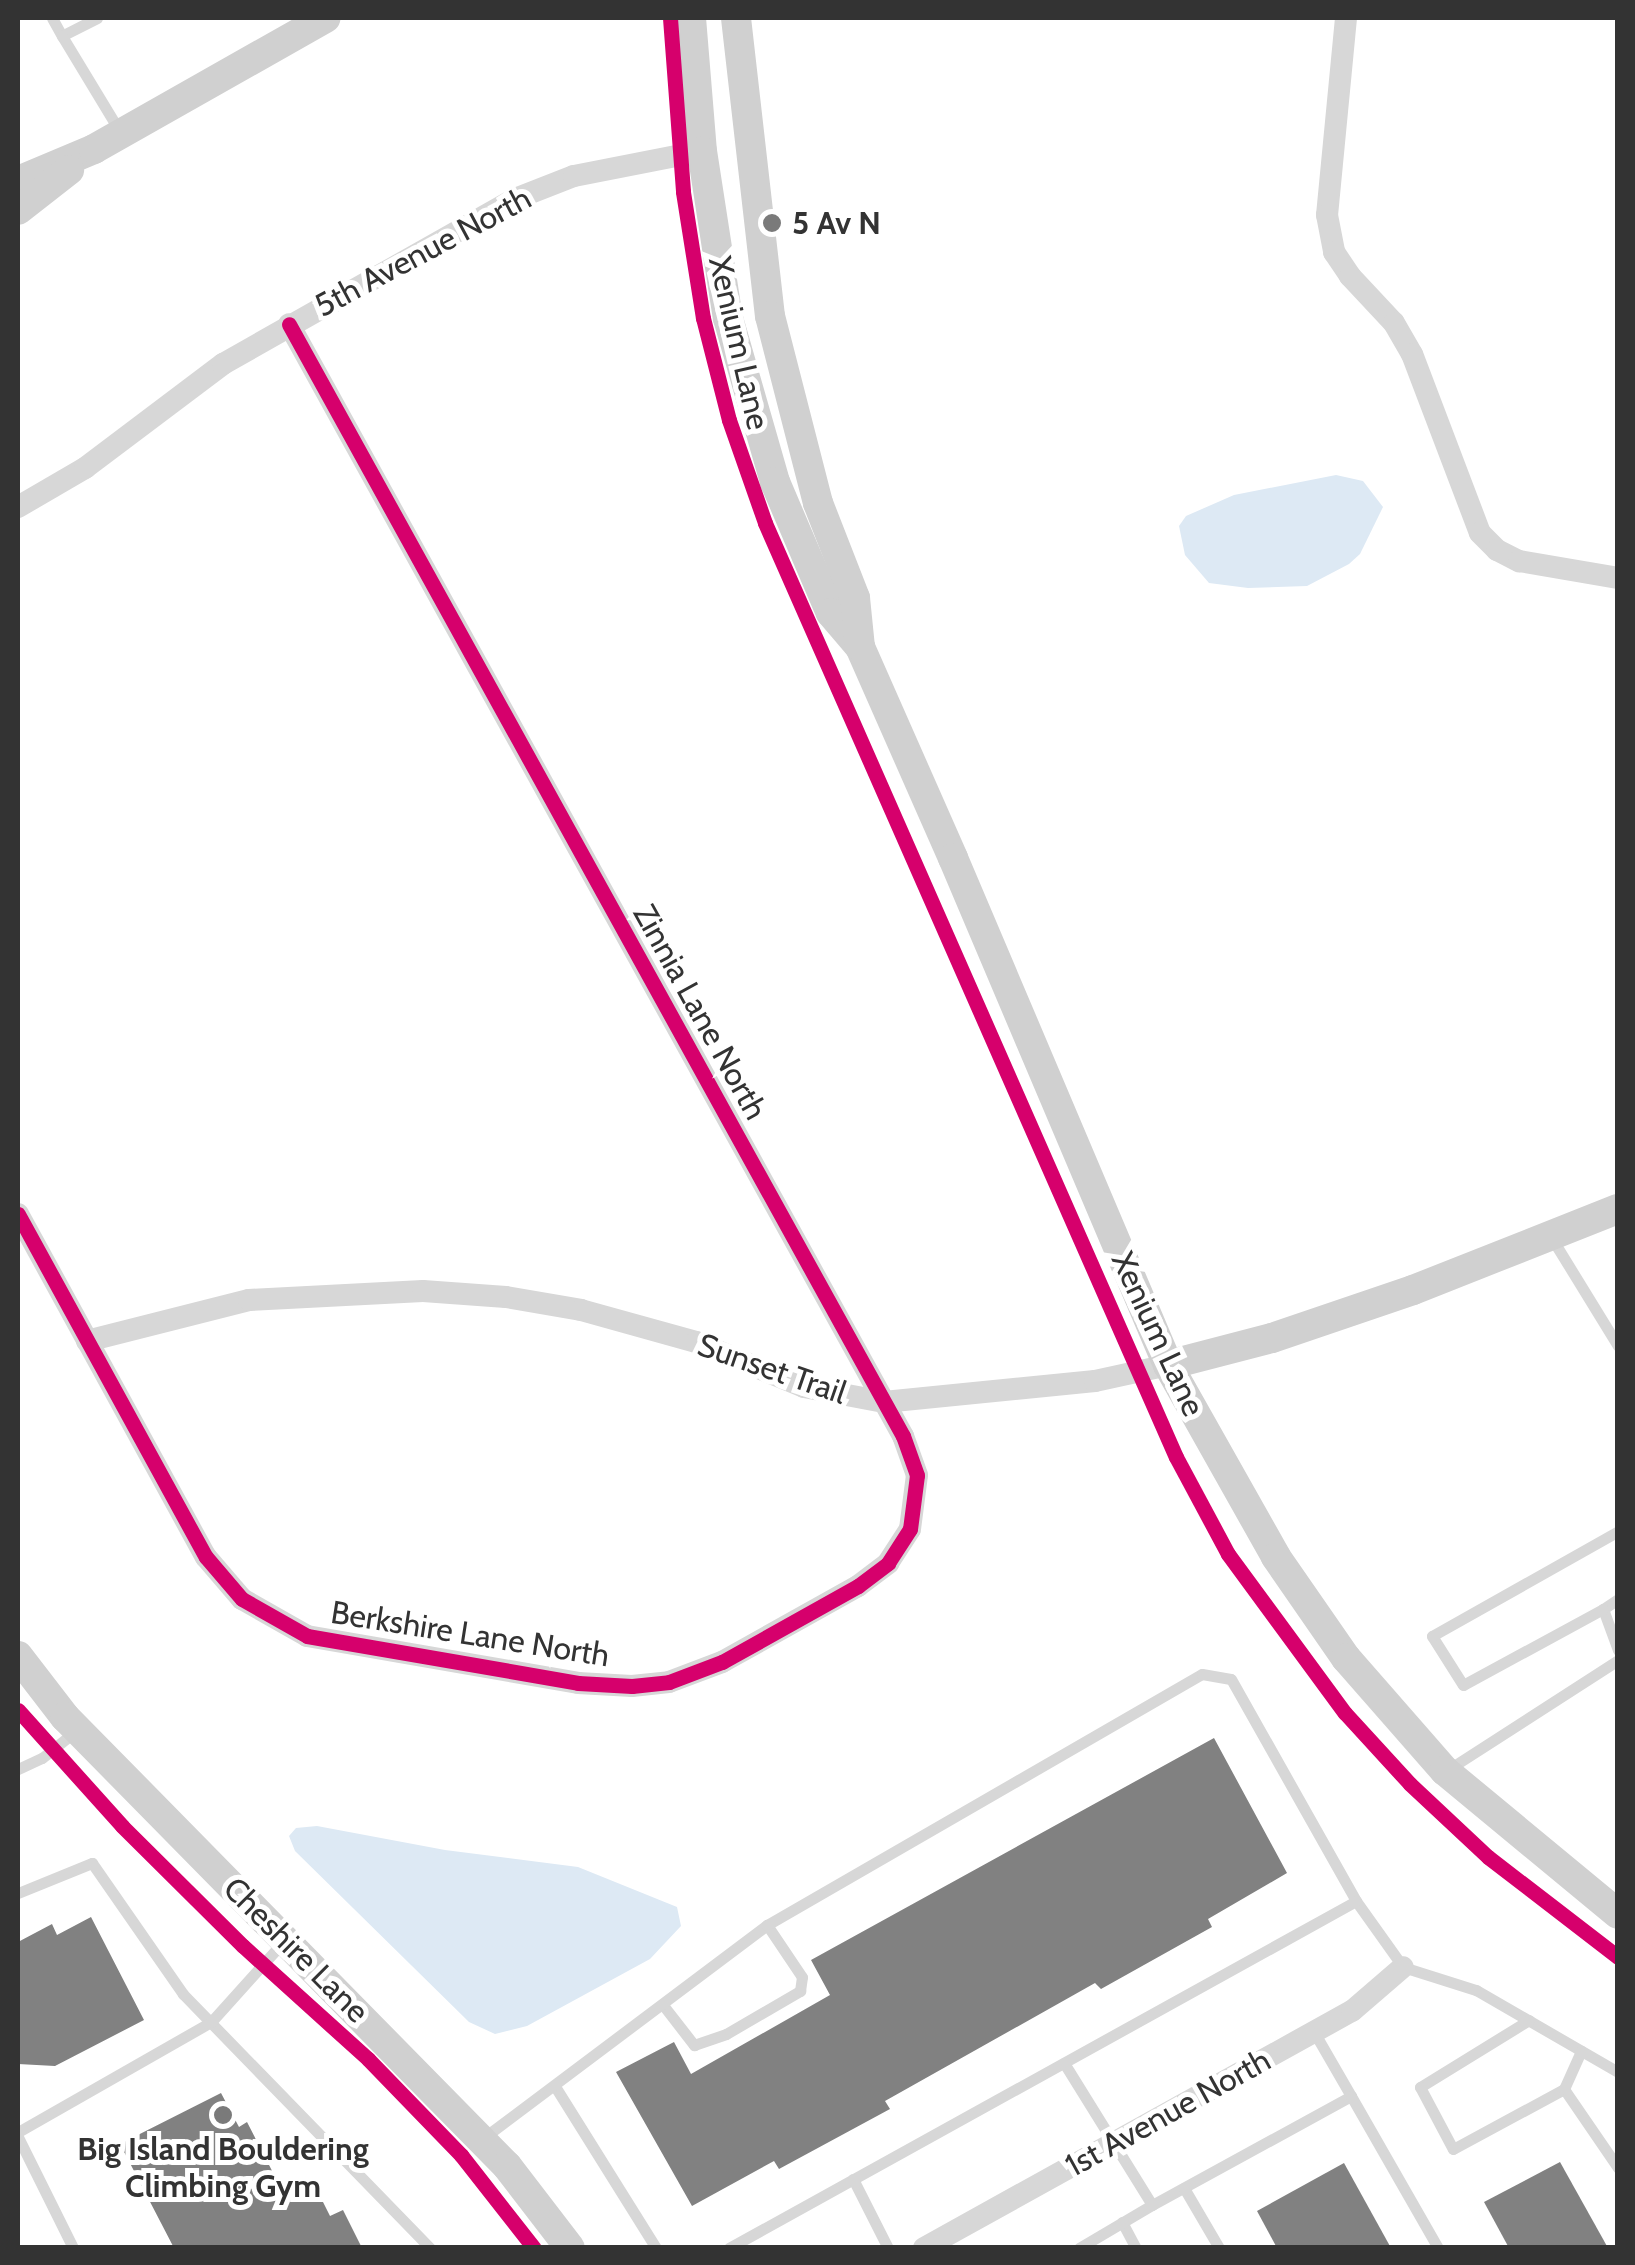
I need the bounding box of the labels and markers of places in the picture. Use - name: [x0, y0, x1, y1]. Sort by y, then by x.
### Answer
- place label: 5 Av N: [792, 204, 881, 242]
- marker: 5 Av N: [761, 212, 783, 234]
- marker: Big Island Bouldering Climbing Gym: [212, 2104, 234, 2126]
- place label: Big Island Bouldering Climbing Gym: [77, 2131, 369, 2206]

